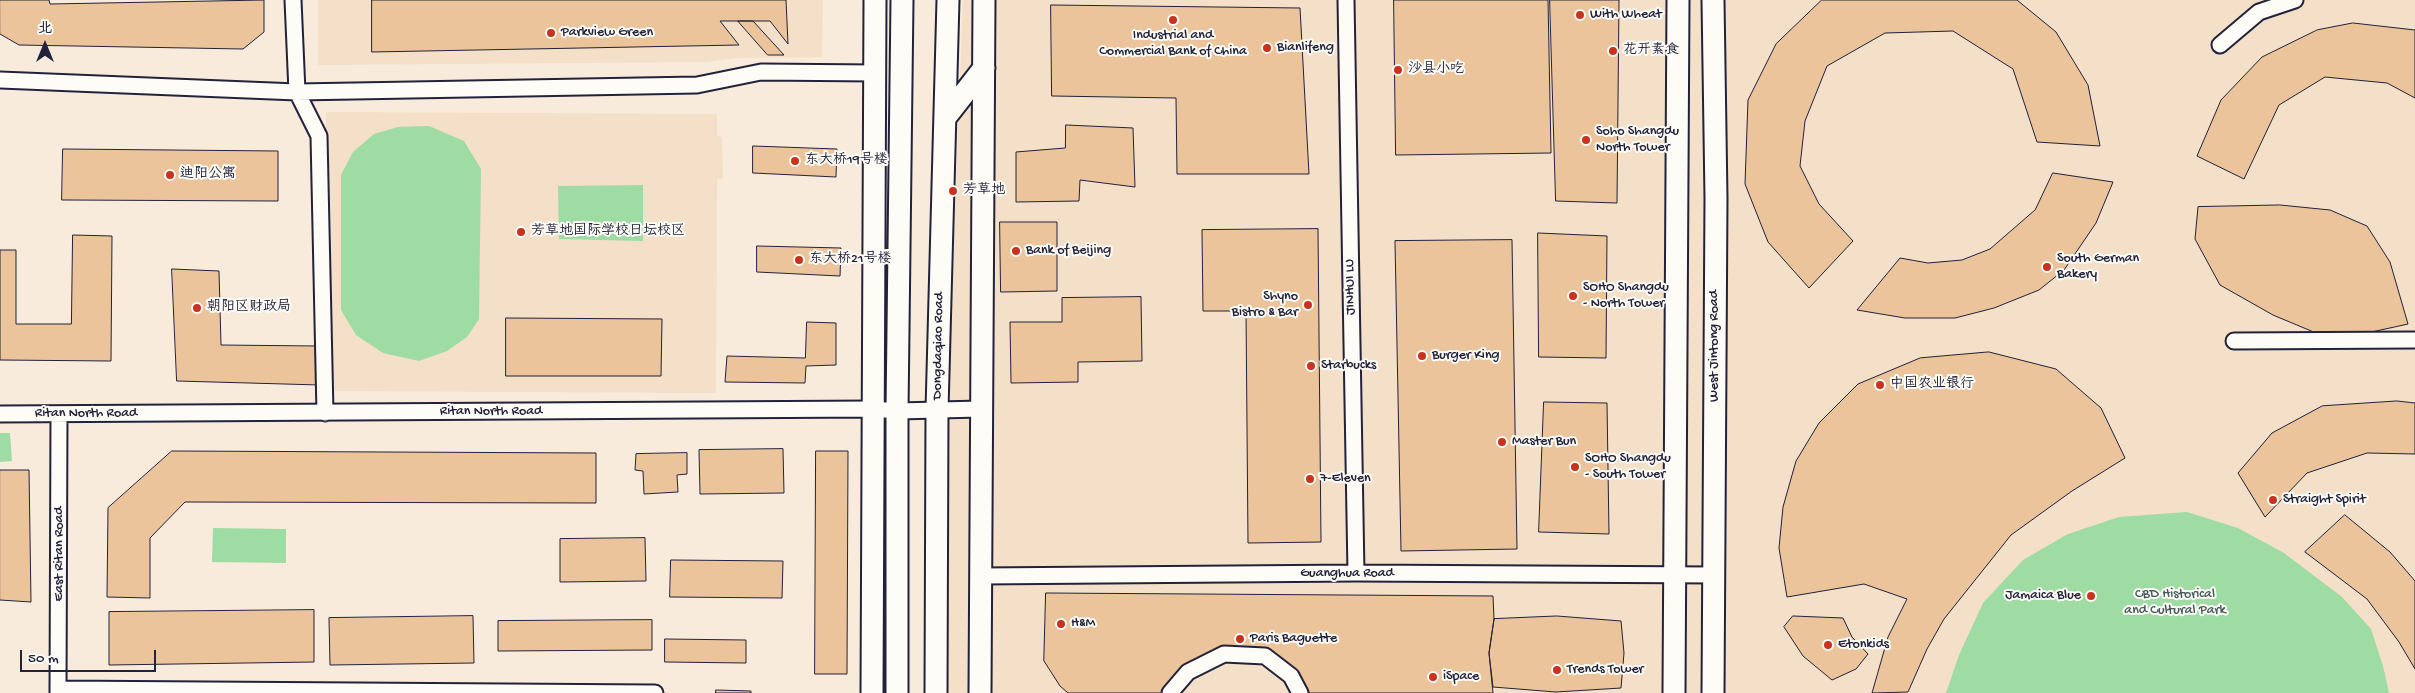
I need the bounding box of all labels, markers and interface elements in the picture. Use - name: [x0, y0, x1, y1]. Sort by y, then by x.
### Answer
- place label: With Wheat: [1590, 7, 1662, 23]
- marker: With Wheat: [1574, 9, 1586, 21]
- marker: Industrial and Commercial Bank of China: [1167, 14, 1179, 26]
- north arrow: [20, 20, 70, 70]
- text: 北: [38, 21, 52, 38]
- place label: Parkview Green: [561, 25, 653, 41]
- marker: Parkview Green: [545, 27, 557, 39]
- place label: Industrial and Commercial Bank of China: [1099, 28, 1247, 60]
- place label: Bianlifeng: [1277, 40, 1334, 56]
- marker: Bianlifeng: [1261, 42, 1273, 54]
- place label: 花开素食: [1623, 43, 1679, 59]
- marker: 花开素食: [1607, 45, 1619, 57]
- place label: 沙县小吃: [1408, 62, 1464, 78]
- marker: 沙县小吃: [1392, 64, 1404, 76]
- place label: Soho Shangdu North Tower: [1596, 124, 1679, 156]
- marker: Soho Shangdu North Tower: [1580, 134, 1592, 146]
- place label: 东大桥19号楼: [805, 153, 888, 169]
- marker: 东大桥19号楼: [789, 155, 801, 167]
- place label: 迪阳公寓: [180, 167, 236, 183]
- marker: 迪阳公寓: [164, 169, 176, 181]
- place label: 芳草地: [963, 183, 1005, 199]
- marker: 芳草地: [947, 185, 959, 197]
- place label: 芳草地国际学校日坛校区: [531, 224, 685, 240]
- marker: 芳草地国际学校日坛校区: [515, 226, 527, 238]
- place label: Bank of Beijing: [1026, 243, 1111, 259]
- marker: Bank of Beijing: [1010, 245, 1022, 257]
- place label: South German Bakery: [2057, 251, 2139, 284]
- place label: 东大桥21号楼: [809, 252, 892, 268]
- marker: 东大桥21号楼: [793, 254, 805, 266]
- street label: JINHUI LU: [1342, 259, 1360, 315]
- marker: South German Bakery: [2041, 261, 2053, 273]
- place label: SOHO Shangdu - North Tower: [1583, 280, 1669, 312]
- place label: Shyno Bistro & Bar: [1232, 289, 1298, 322]
- marker: SOHO Shangdu - North Tower: [1567, 290, 1579, 302]
- street label: West Jintong Road: [1707, 290, 1723, 402]
- street label: Dongdaqiao Road: [930, 292, 948, 400]
- marker: Shyno Bistro & Bar: [1302, 299, 1314, 311]
- place label: 朝阳区财政局: [207, 300, 291, 316]
- marker: 朝阳区财政局: [191, 302, 203, 314]
- place label: Burger King: [1432, 348, 1500, 364]
- marker: Burger King: [1416, 350, 1428, 362]
- place label: Starbucks: [1321, 358, 1376, 374]
- marker: Starbucks: [1305, 360, 1317, 372]
- place label: 中国农业银行: [1890, 377, 1974, 393]
- marker: 中国农业银行: [1874, 379, 1886, 391]
- street label: Ritan North Road: [440, 404, 542, 420]
- street label: Ritan North Road: [35, 406, 137, 422]
- place label: Master Bun: [1512, 434, 1576, 450]
- marker: Master Bun: [1496, 436, 1508, 448]
- place label: SOHO Shangdu - South Tower: [1585, 451, 1671, 484]
- marker: SOHO Shangdu - South Tower: [1569, 461, 1581, 473]
- place label: 7-Eleven: [1320, 471, 1371, 487]
- marker: 7-Eleven: [1304, 473, 1316, 485]
- place label: Straight Spirit: [2283, 492, 2366, 508]
- marker: Straight Spirit: [2267, 494, 2279, 506]
- street label: East Ritan Road: [52, 506, 68, 602]
- street label: Guanghua Road: [1300, 566, 1394, 582]
- park label: CBD Historical and Cultural Park: [2124, 587, 2226, 620]
- place label: Jamaica Blue: [2005, 588, 2081, 604]
- marker: Jamaica Blue: [2085, 590, 2097, 602]
- place label: H&M: [1071, 616, 1095, 632]
- marker: H&M: [1055, 618, 1067, 630]
- place label: Paris Baguette: [1250, 631, 1337, 647]
- marker: Paris Baguette: [1234, 633, 1246, 645]
- place label: Etonkids: [1838, 637, 1889, 653]
- marker: Etonkids: [1822, 639, 1834, 651]
- scale bar: [22, 640, 159, 672]
- text: 50 m: [28, 650, 59, 668]
- place label: Trends Tower: [1567, 662, 1644, 678]
- marker: Trends Tower: [1551, 664, 1563, 676]
- place label: iSpace: [1443, 669, 1479, 685]
- marker: iSpace: [1427, 671, 1439, 683]

